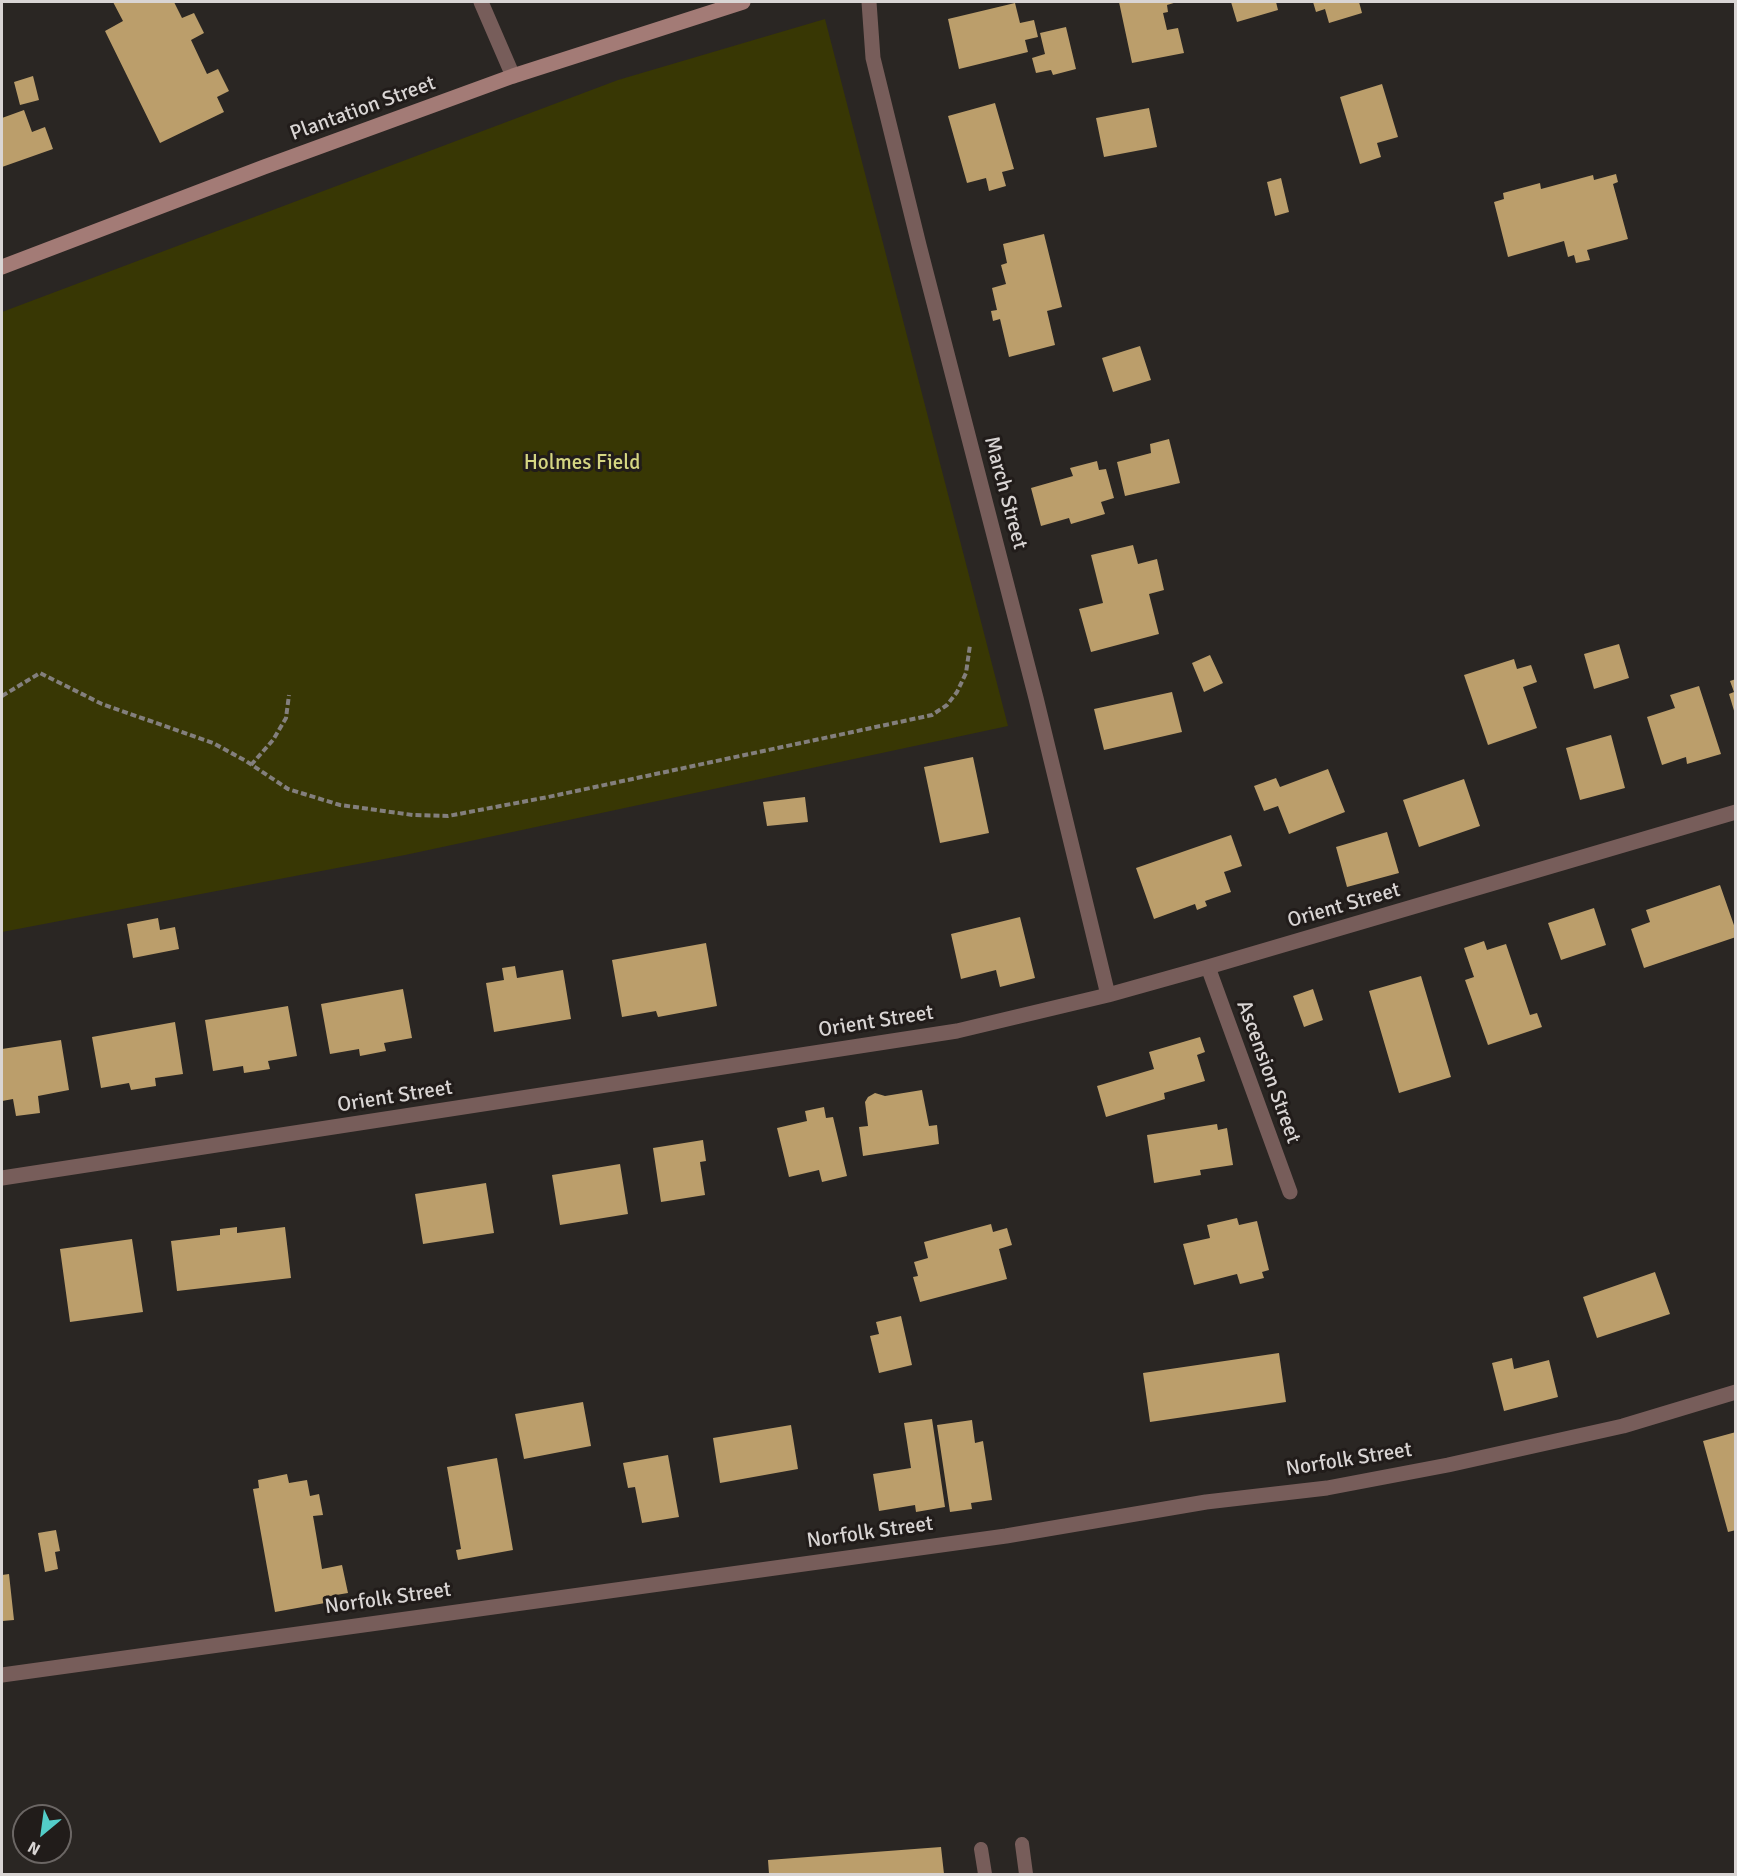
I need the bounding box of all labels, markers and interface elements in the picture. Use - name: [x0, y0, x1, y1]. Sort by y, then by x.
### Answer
- street label: Plantation Street: [287, 71, 439, 147]
- street label: March Street: [978, 434, 1032, 552]
- park label: Holmes Field: [524, 450, 640, 476]
- street label: Orient Street: [1285, 878, 1403, 934]
- street label: Ascension Street: [1230, 997, 1306, 1147]
- street label: Orient Street: [817, 1000, 935, 1044]
- street label: Orient Street: [336, 1075, 454, 1119]
- street label: Norfolk Street: [1284, 1438, 1414, 1482]
- street label: Norfolk Street: [805, 1512, 935, 1554]
- street label: Norfolk Street: [323, 1578, 453, 1620]
- north arrow: [12, 1804, 72, 1864]
- text: N: [25, 1837, 44, 1859]

